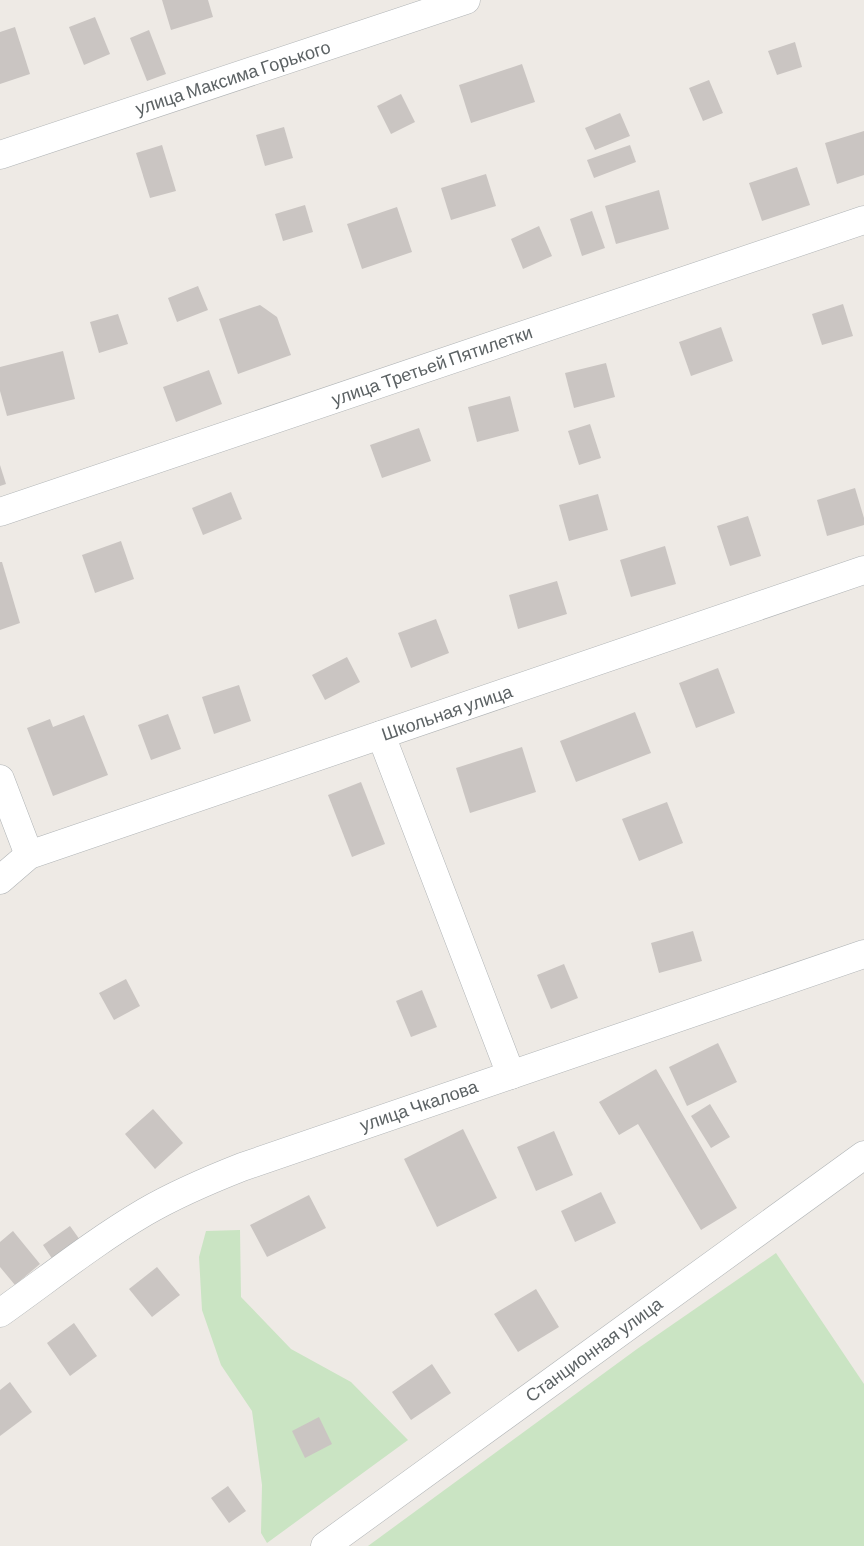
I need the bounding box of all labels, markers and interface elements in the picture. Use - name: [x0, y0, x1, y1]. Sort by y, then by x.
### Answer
- street label: улица Максима Горького: [132, 35, 333, 119]
- street label: улица Третьей Пятилетки: [328, 320, 535, 410]
- street label: Школьная улица: [378, 679, 516, 745]
- street label: улица Чкалова: [357, 1074, 482, 1136]
- street label: Станционная улица: [521, 1291, 667, 1406]

